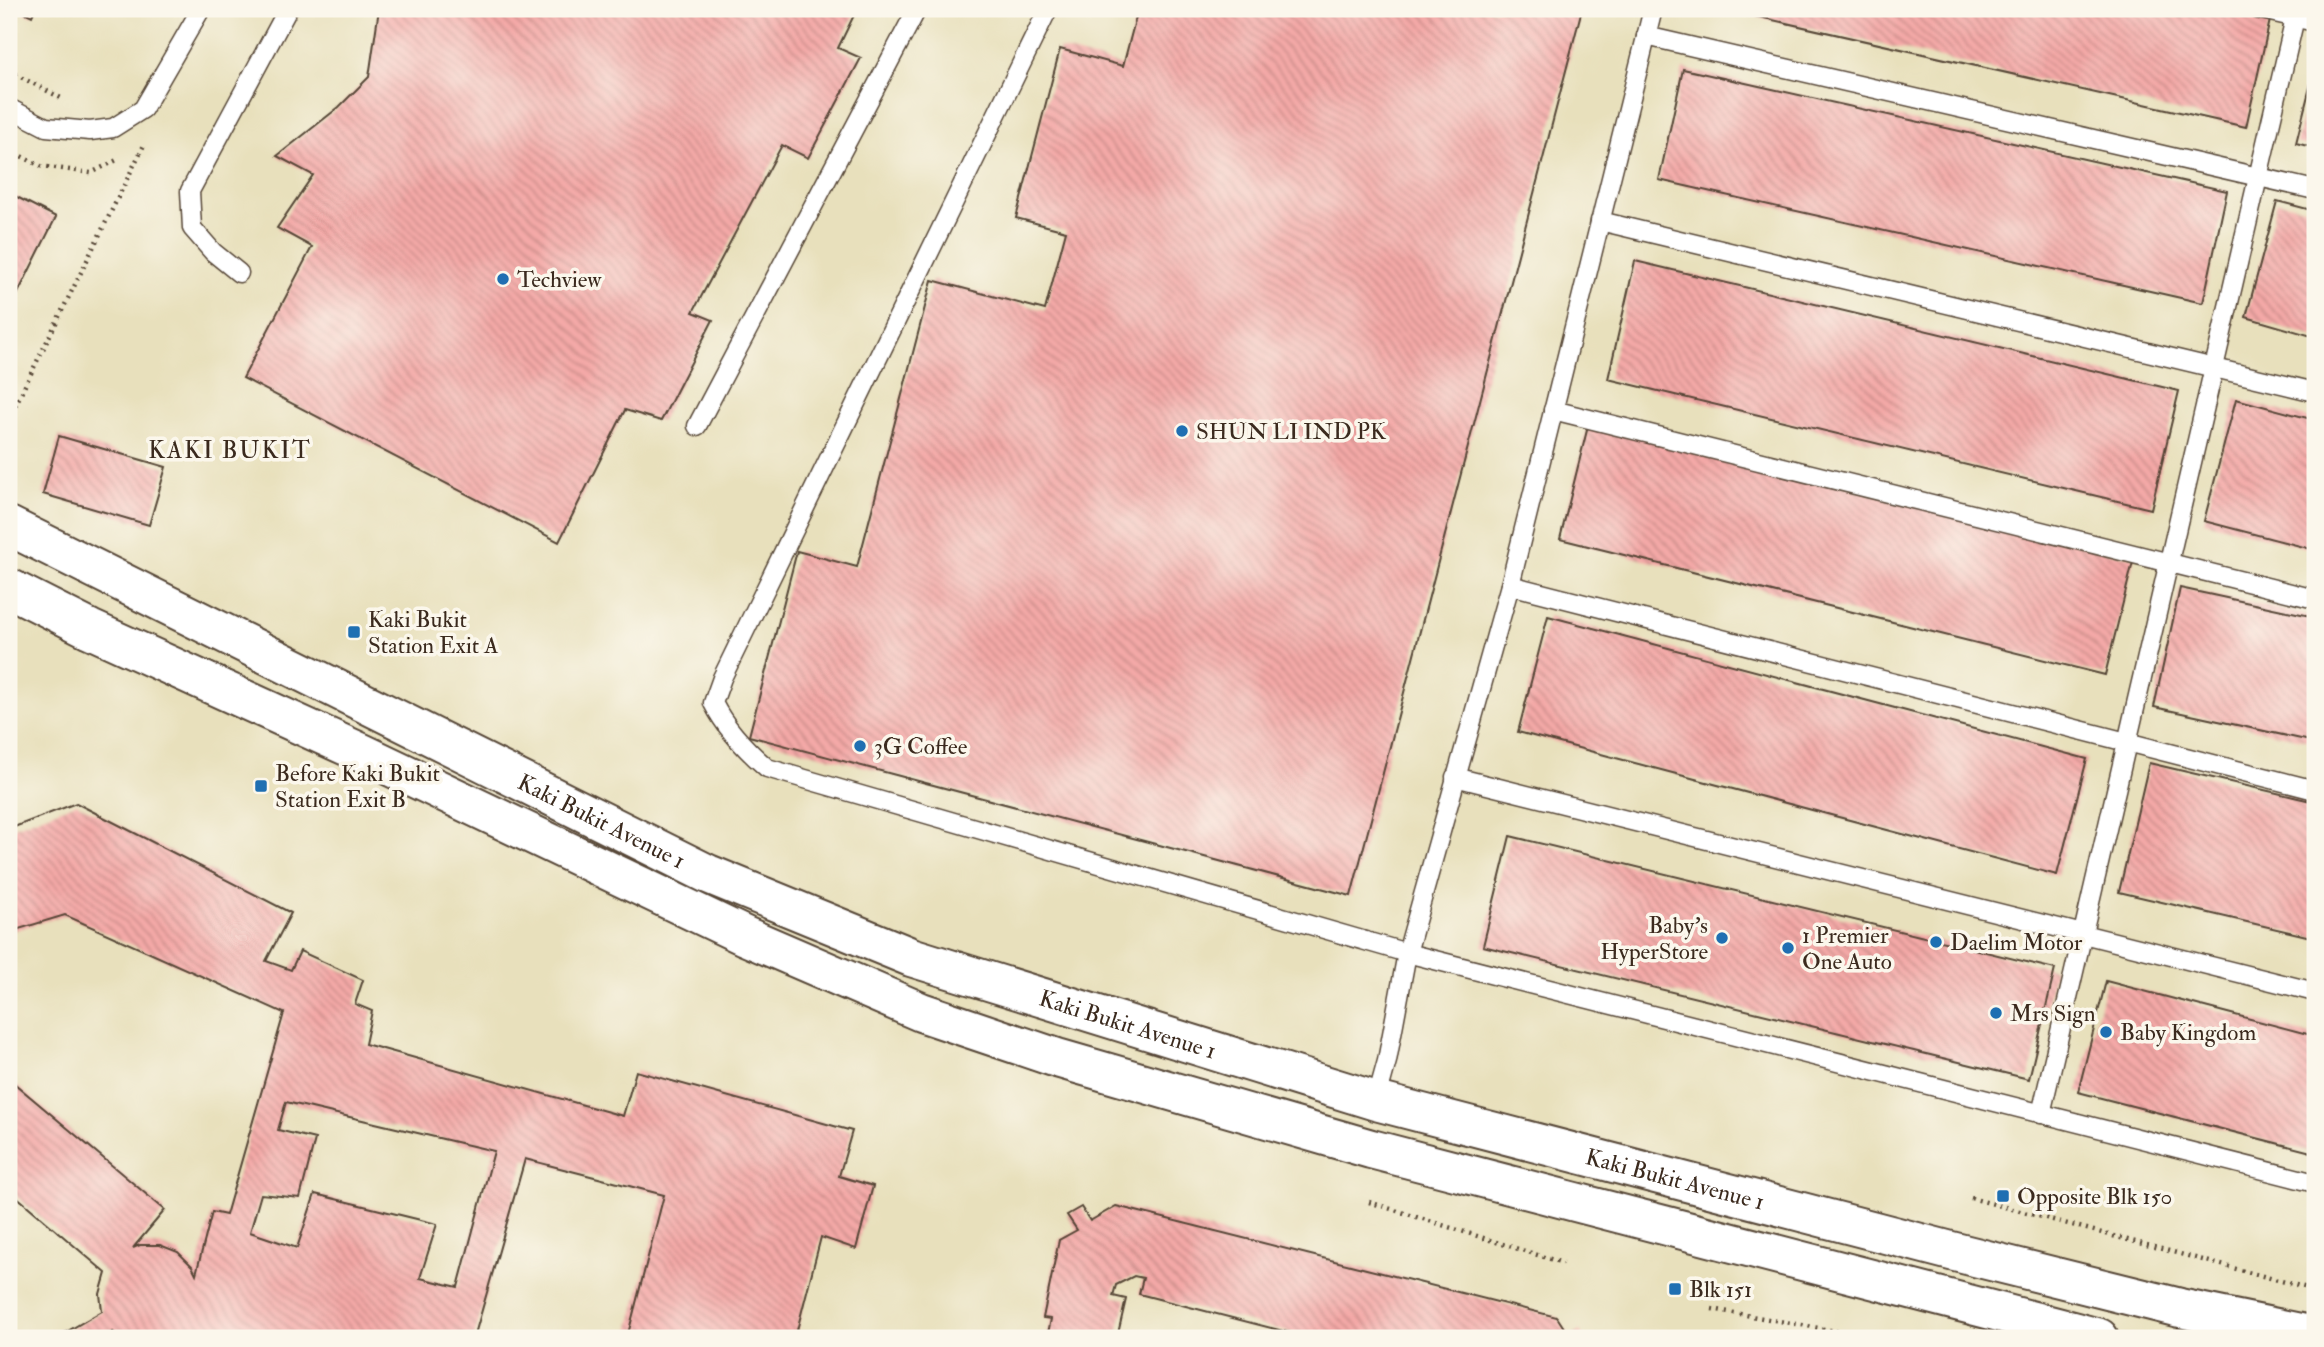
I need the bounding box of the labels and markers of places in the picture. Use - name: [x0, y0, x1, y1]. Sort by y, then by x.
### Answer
- place label: Techview: [517, 265, 602, 294]
- marker: Techview: [495, 271, 511, 287]
- place label: SHUN LI IND PK: [1196, 417, 1387, 446]
- marker: SHUN LI IND PK: [1174, 423, 1190, 439]
- place label: Kaki Bukit Station Exit A: [368, 605, 499, 660]
- marker: Kaki Bukit Station Exit A: [346, 624, 362, 640]
- place label: 3G Coffee: [874, 732, 968, 761]
- marker: 3G Coffee: [852, 738, 868, 754]
- place label: Before Kaki Bukit Station Exit B: [275, 759, 440, 814]
- marker: Before Kaki Bukit Station Exit B: [253, 778, 269, 794]
- place label: Baby's HyperStore: [1600, 911, 1708, 967]
- place label: 1 Premier One Auto: [1802, 921, 1892, 976]
- place label: Daelim Motor: [1950, 928, 2083, 957]
- marker: Baby's HyperStore: [1714, 930, 1730, 946]
- marker: Daelim Motor: [1928, 934, 1944, 950]
- marker: 1 Premier One Auto: [1780, 940, 1796, 956]
- place label: Mrs Sign: [2010, 999, 2096, 1028]
- marker: Mrs Sign: [1988, 1005, 2004, 1021]
- place label: Baby Kingdom: [2120, 1018, 2256, 1047]
- marker: Baby Kingdom: [2098, 1024, 2114, 1040]
- place label: Opposite Blk 150: [2017, 1182, 2172, 1212]
- marker: Opposite Blk 150: [1995, 1188, 2011, 1204]
- place label: Blk 151: [1689, 1275, 1752, 1304]
- marker: Blk 151: [1667, 1281, 1683, 1297]

